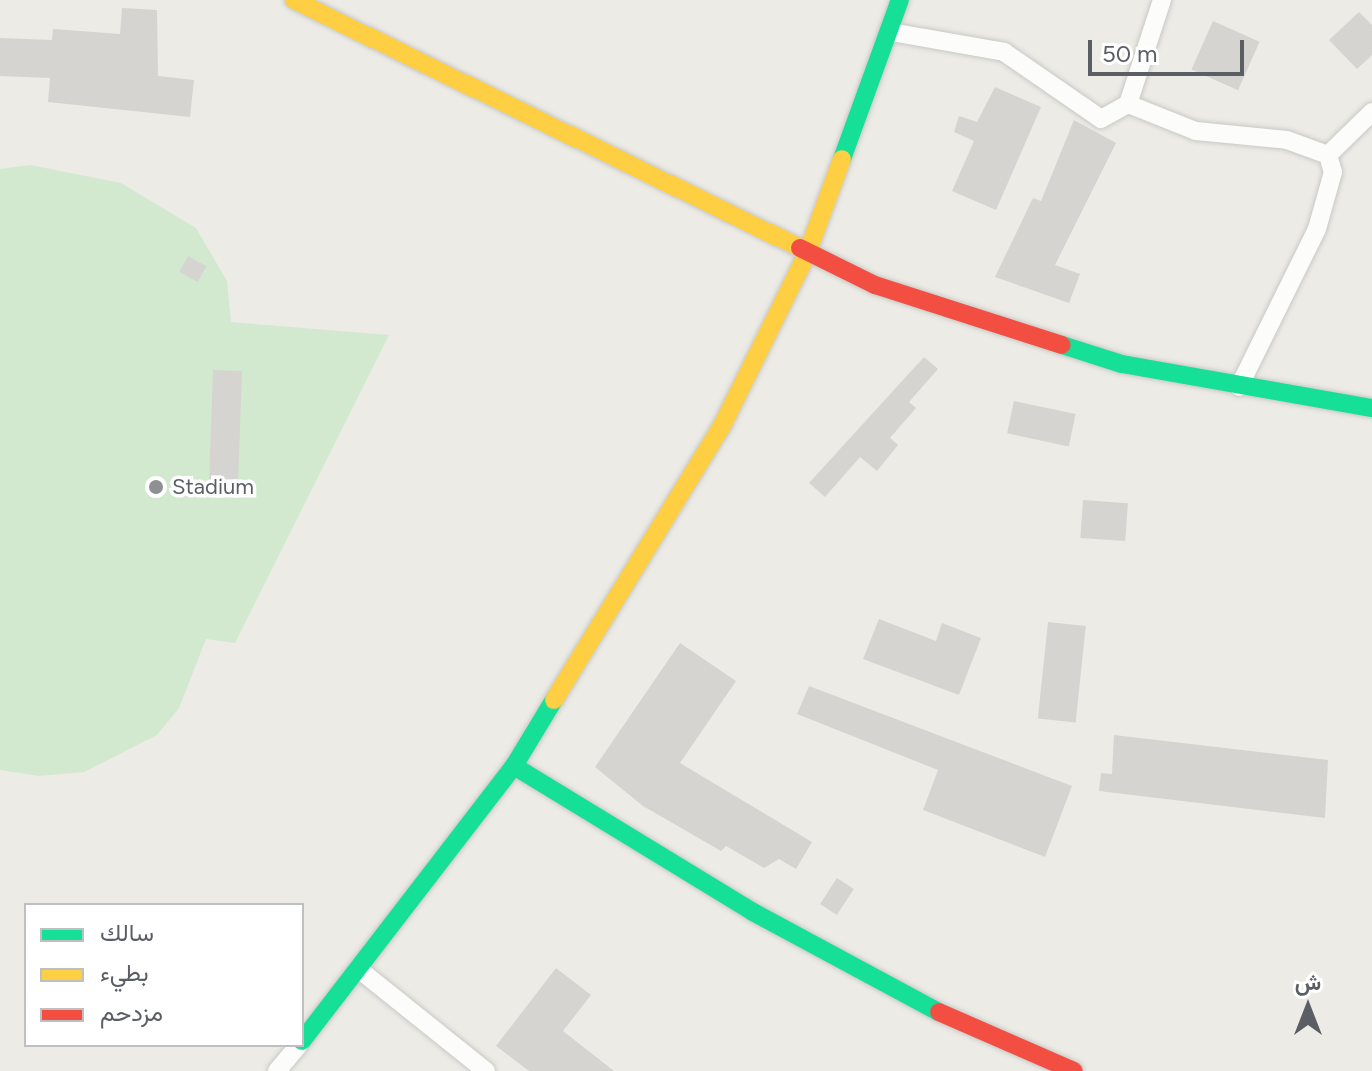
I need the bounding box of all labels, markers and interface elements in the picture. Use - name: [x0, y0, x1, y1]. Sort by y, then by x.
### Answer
- scale bar: [1092, 24, 1248, 74]
- text: 50 m: [1102, 39, 1158, 68]
- place label: Stadium: [172, 474, 254, 500]
- marker: Stadium: [147, 478, 165, 496]
- legend: [24, 903, 304, 1047]
- text: سالك: [100, 918, 154, 947]
- text: بطيء: [100, 958, 149, 987]
- north arrow: [1268, 967, 1348, 1047]
- text: ش: [1295, 969, 1321, 996]
- text: مزدحم: [100, 998, 163, 1027]

